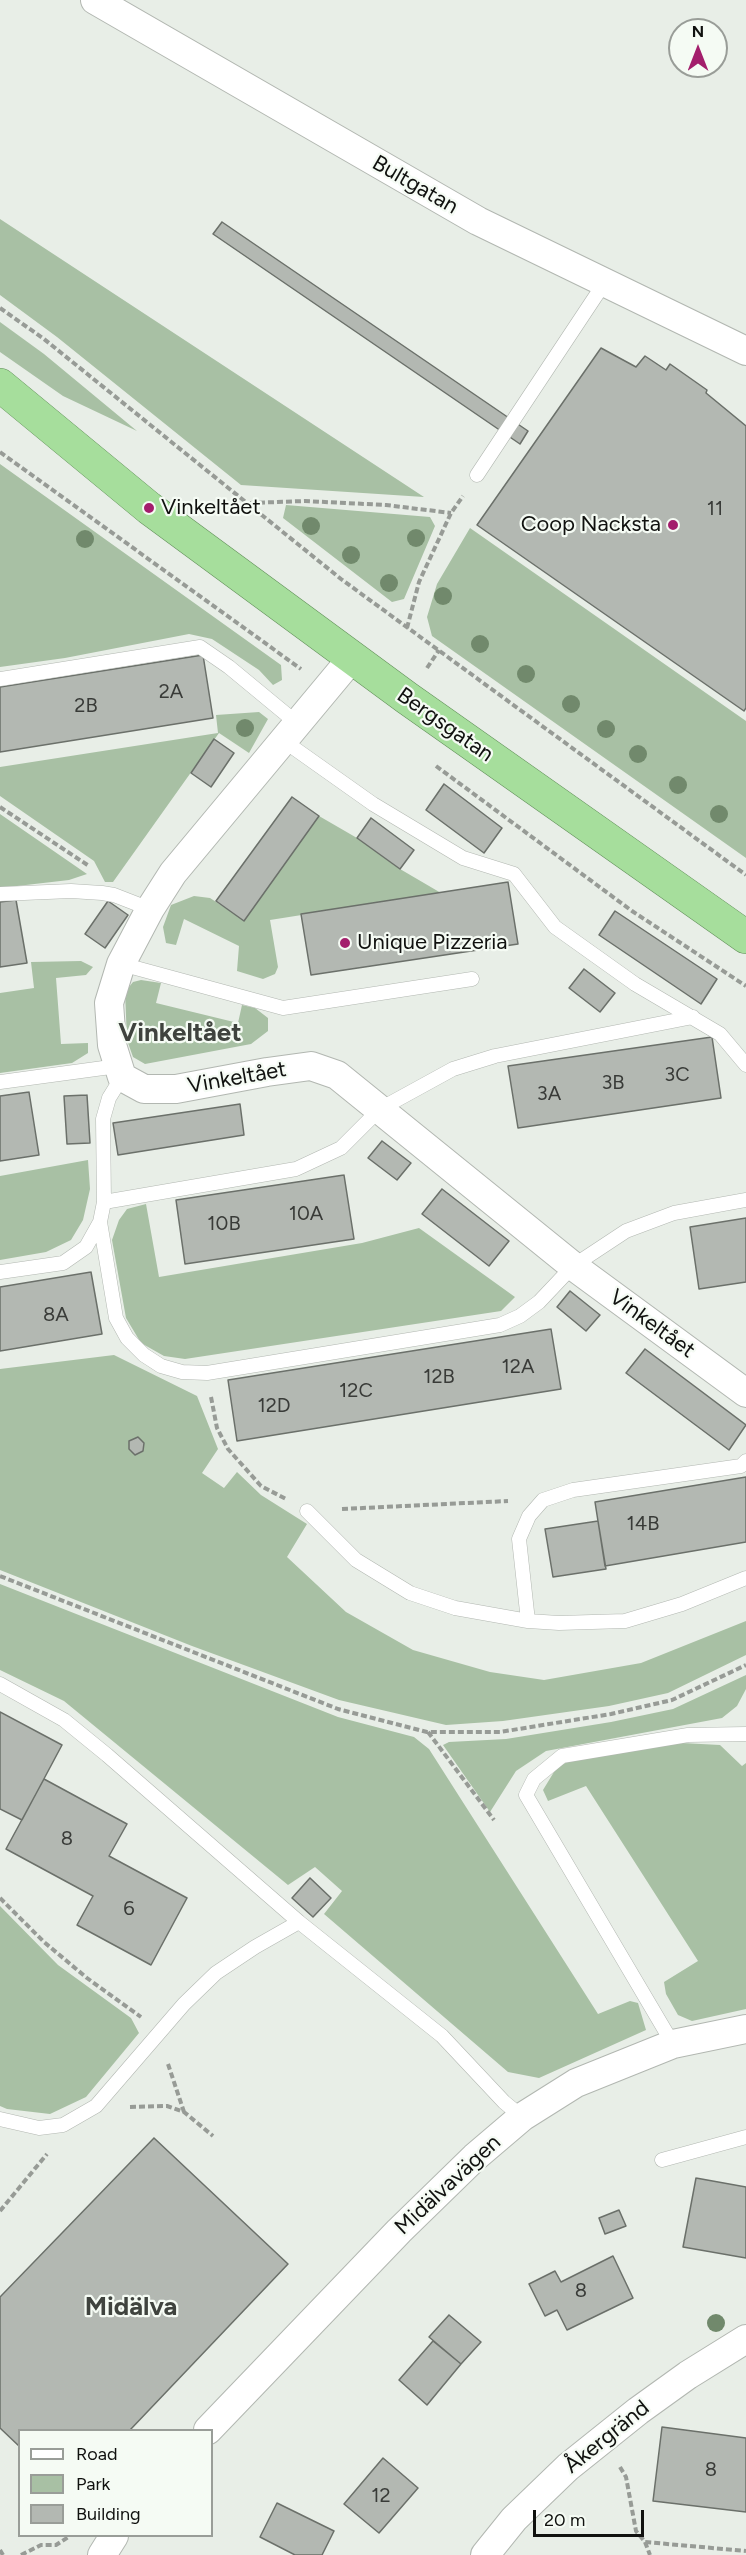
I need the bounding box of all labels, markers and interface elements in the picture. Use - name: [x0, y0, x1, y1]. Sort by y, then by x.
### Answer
- north arrow: [668, 18, 728, 78]
- text: N: [692, 22, 704, 41]
- street label: Bultgatan: [367, 150, 463, 220]
- place label: Vinkeltået: [161, 495, 261, 521]
- house number: 11: [707, 497, 723, 521]
- marker: Vinkeltået: [142, 501, 156, 515]
- place label: Coop Nacksta: [521, 512, 661, 538]
- marker: Coop Nacksta: [666, 518, 680, 532]
- house number: 2A: [159, 680, 183, 704]
- street label: Bergsgatan: [392, 682, 498, 768]
- house number: 2B: [74, 694, 98, 718]
- place label: Unique Pizzeria: [357, 930, 508, 956]
- marker: Unique Pizzeria: [338, 936, 352, 950]
- district label: Vinkeltået: [118, 1017, 242, 1049]
- street label: Vinkeltået: [186, 1056, 288, 1100]
- house number: 3C: [664, 1063, 690, 1087]
- house number: 3B: [601, 1071, 625, 1095]
- house number: 3A: [537, 1082, 561, 1106]
- house number: 10A: [289, 1202, 323, 1226]
- house number: 10B: [207, 1212, 241, 1236]
- street label: Vinkeltået: [604, 1284, 700, 1364]
- house number: 8A: [43, 1303, 69, 1327]
- house number: 12A: [502, 1355, 534, 1379]
- house number: 12B: [423, 1365, 455, 1389]
- house number: 12C: [339, 1379, 373, 1403]
- house number: 12D: [257, 1394, 291, 1418]
- house number: 14B: [627, 1512, 659, 1536]
- house number: 8: [61, 1827, 73, 1851]
- house number: 6: [123, 1897, 135, 1921]
- street label: Midälvavägen: [390, 2129, 506, 2241]
- house number: 8: [575, 2279, 587, 2303]
- district label: Midälva: [85, 2291, 177, 2323]
- street label: Åkergränd: [559, 2395, 655, 2479]
- legend: [18, 2429, 213, 2537]
- text: Road: [76, 2443, 117, 2465]
- house number: 8: [705, 2458, 717, 2482]
- text: Park: [76, 2473, 110, 2495]
- house number: 12: [371, 2484, 391, 2508]
- scale bar: [536, 2498, 647, 2536]
- text: Building: [76, 2503, 141, 2525]
- text: 20 m: [544, 2509, 585, 2531]

